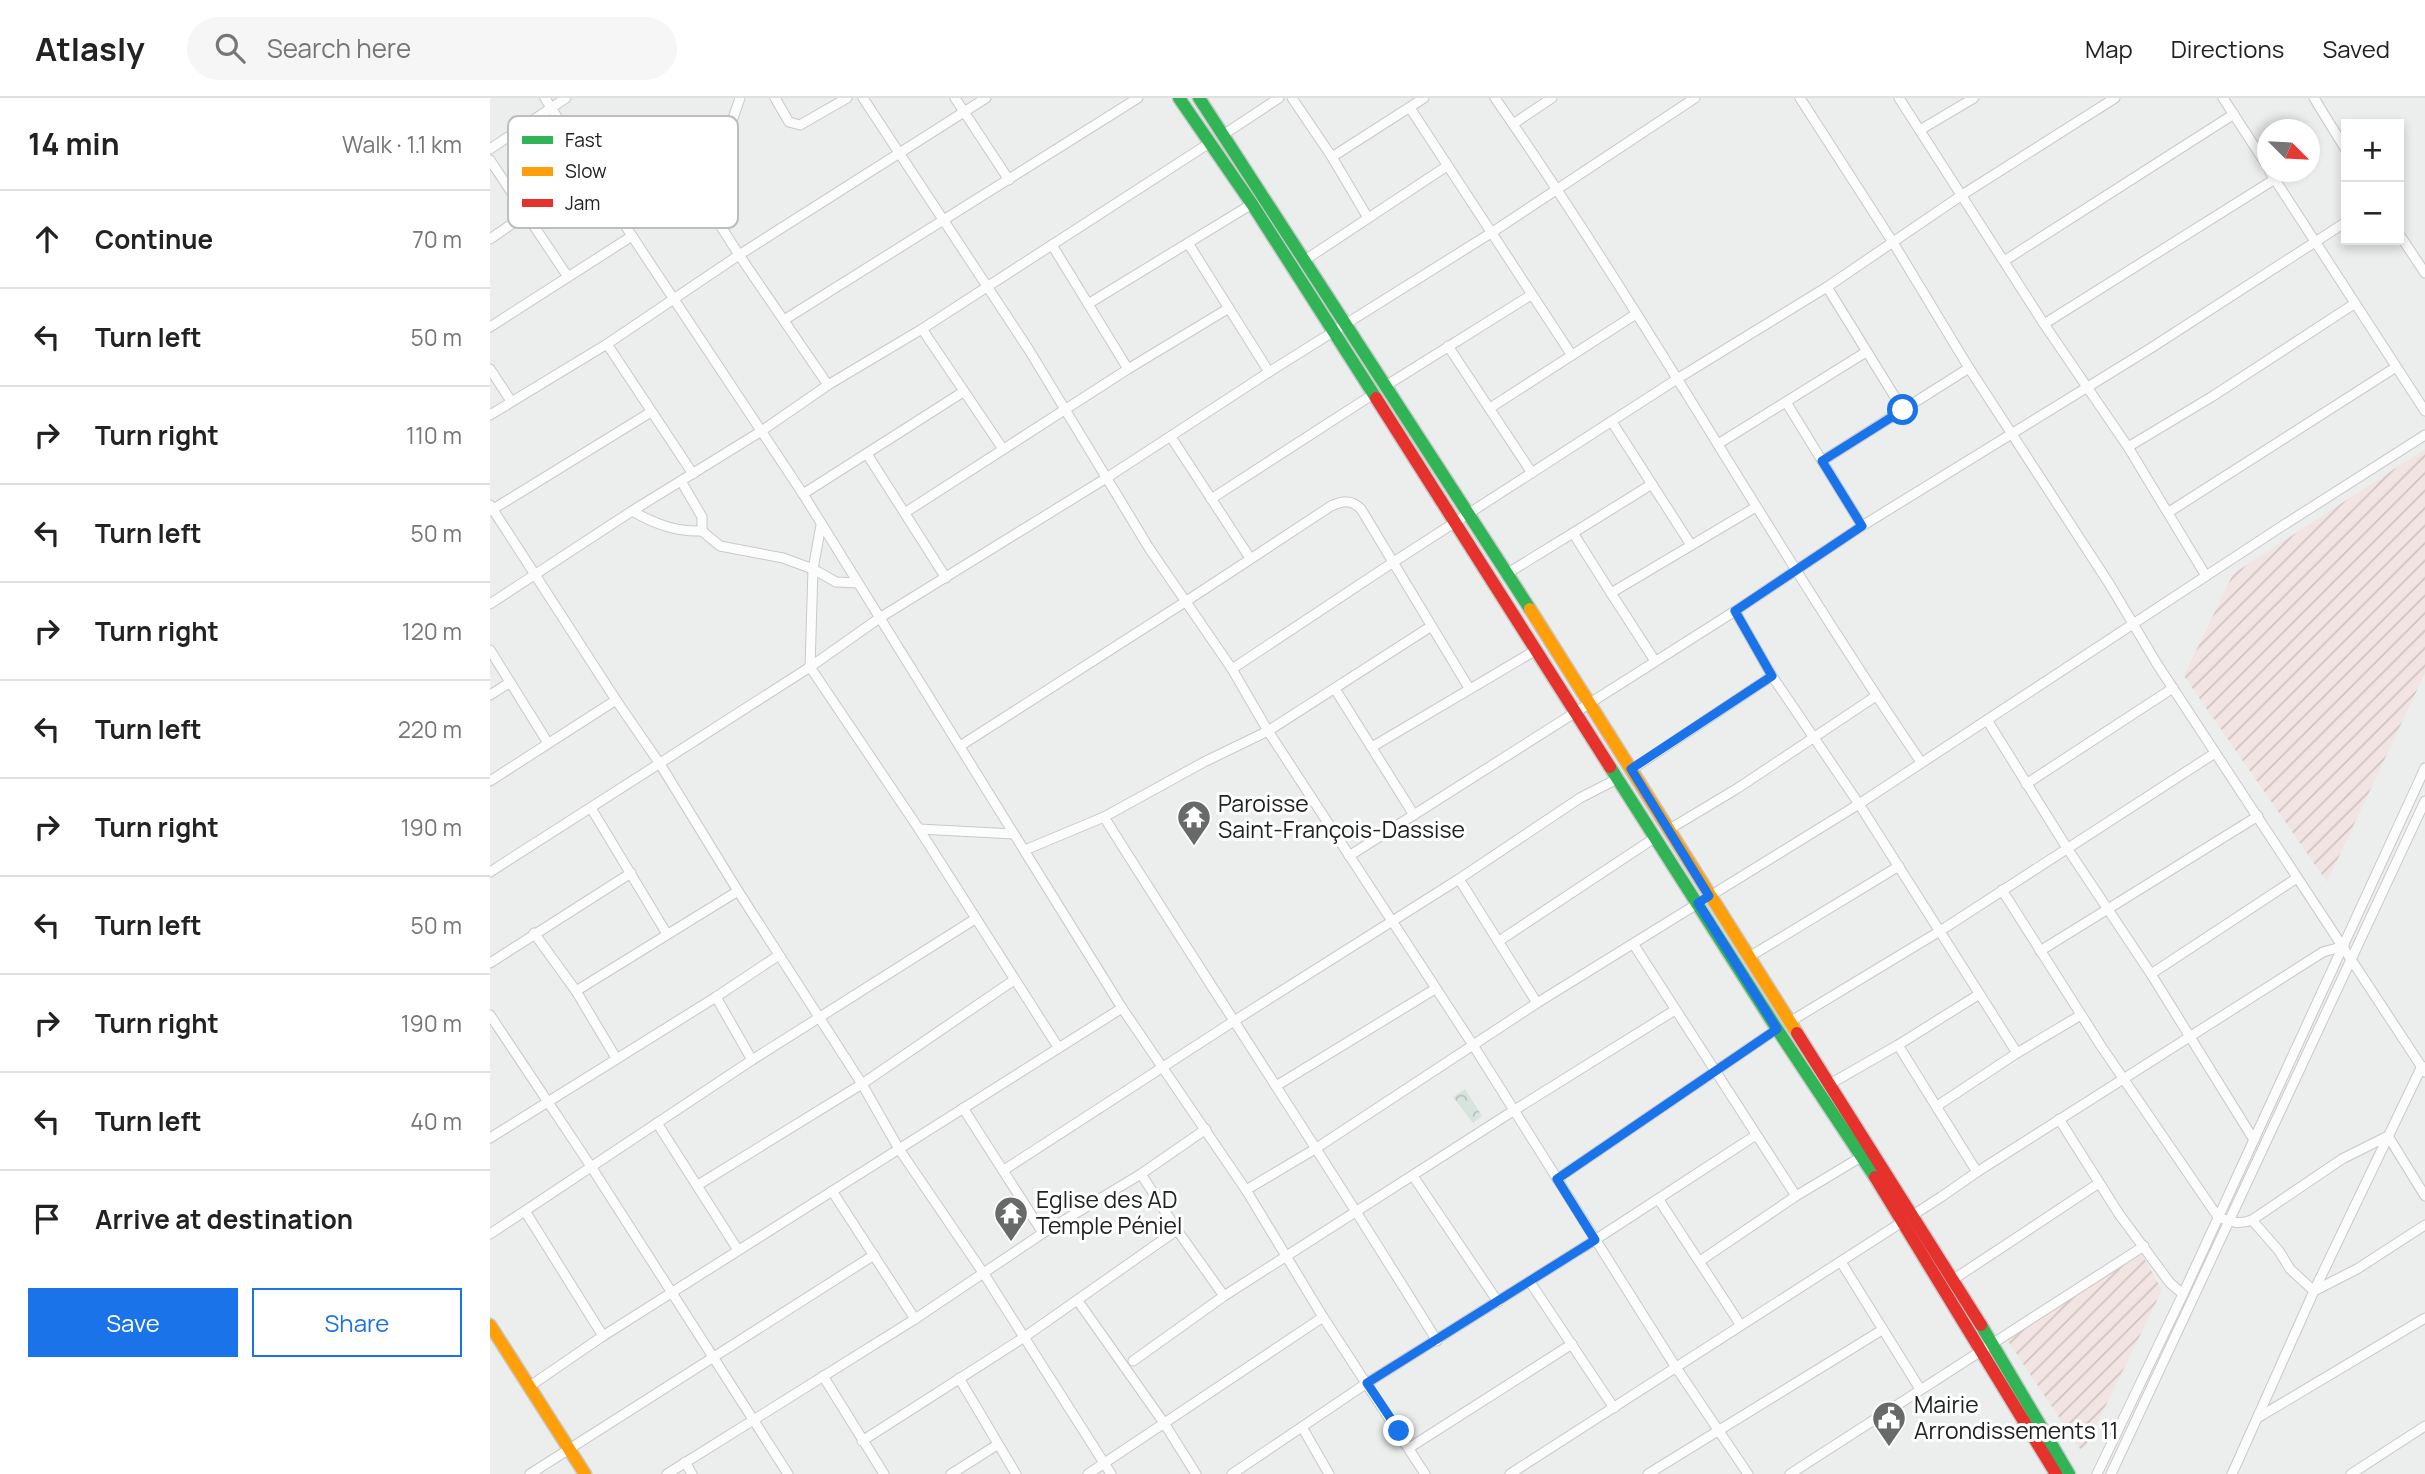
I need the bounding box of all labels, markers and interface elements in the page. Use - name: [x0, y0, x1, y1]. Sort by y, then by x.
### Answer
- search box: [187, 17, 677, 80]
- text: Atlasly: [35, 26, 145, 71]
- icon: search: [211, 29, 249, 67]
- text: Search here: [267, 30, 411, 66]
- text: Map: [2085, 32, 2133, 65]
- text: Directions: [2171, 32, 2284, 65]
- text: Saved: [2322, 32, 2390, 65]
- legend: [508, 116, 738, 228]
- north arrow: [2257, 119, 2320, 182]
- map controls: [2341, 119, 2404, 245]
- button: +: [2341, 119, 2404, 182]
- text: 14 min: [28, 123, 120, 164]
- text: Fast: [565, 127, 602, 153]
- text: Walk · 1.1 km: [342, 128, 462, 160]
- text: Slow: [565, 158, 607, 184]
- button: −: [2341, 182, 2404, 245]
- text: Jam: [565, 190, 600, 216]
- icon: ahead: [28, 220, 66, 258]
- text: Continue: [95, 221, 213, 257]
- text: 70 m: [412, 223, 462, 255]
- icon: left: [28, 318, 66, 356]
- text: Turn left: [95, 319, 202, 355]
- text: 50 m: [411, 321, 462, 353]
- route start: [1887, 394, 1918, 425]
- icon: right: [28, 416, 66, 454]
- text: Turn right: [95, 417, 219, 453]
- text: 110 m: [406, 419, 462, 451]
- icon: left: [28, 514, 66, 552]
- text: Turn left: [95, 515, 202, 551]
- text: 50 m: [411, 517, 462, 549]
- icon: right: [28, 612, 66, 650]
- text: Turn right: [95, 613, 219, 649]
- text: 120 m: [402, 615, 462, 647]
- icon: left: [28, 710, 66, 748]
- text: Turn left: [95, 711, 202, 747]
- text: 220 m: [398, 713, 462, 745]
- place label: Paroisse Saint-François-Dassise: [1218, 787, 1465, 845]
- temple icon: Paroisse Saint-François-Dassise: [1175, 798, 1213, 847]
- icon: right: [28, 808, 66, 846]
- text: Turn right: [95, 809, 219, 845]
- text: 190 m: [401, 811, 462, 843]
- icon: left: [28, 906, 66, 944]
- text: Turn left: [95, 907, 202, 943]
- text: 50 m: [411, 909, 462, 941]
- icon: right: [28, 1004, 66, 1042]
- text: Turn right: [95, 1005, 219, 1041]
- text: 190 m: [401, 1007, 462, 1039]
- icon: left: [28, 1102, 66, 1140]
- text: Turn left: [95, 1103, 202, 1139]
- text: 40 m: [410, 1105, 462, 1137]
- place label: Eglise des AD Temple Péniel: [1036, 1183, 1182, 1241]
- temple icon: Eglise des AD Temple Péniel: [992, 1194, 1030, 1243]
- icon: arrive: [28, 1200, 66, 1238]
- text: Arrive at destination: [95, 1201, 353, 1237]
- button: Save: [28, 1288, 238, 1357]
- button: Share: [252, 1288, 462, 1357]
- place label: Mairie Arrondissements 11: [1914, 1388, 2118, 1446]
- public building icon: Mairie Arrondissements 11: [1870, 1399, 1908, 1448]
- route end: [1383, 1415, 1414, 1446]

